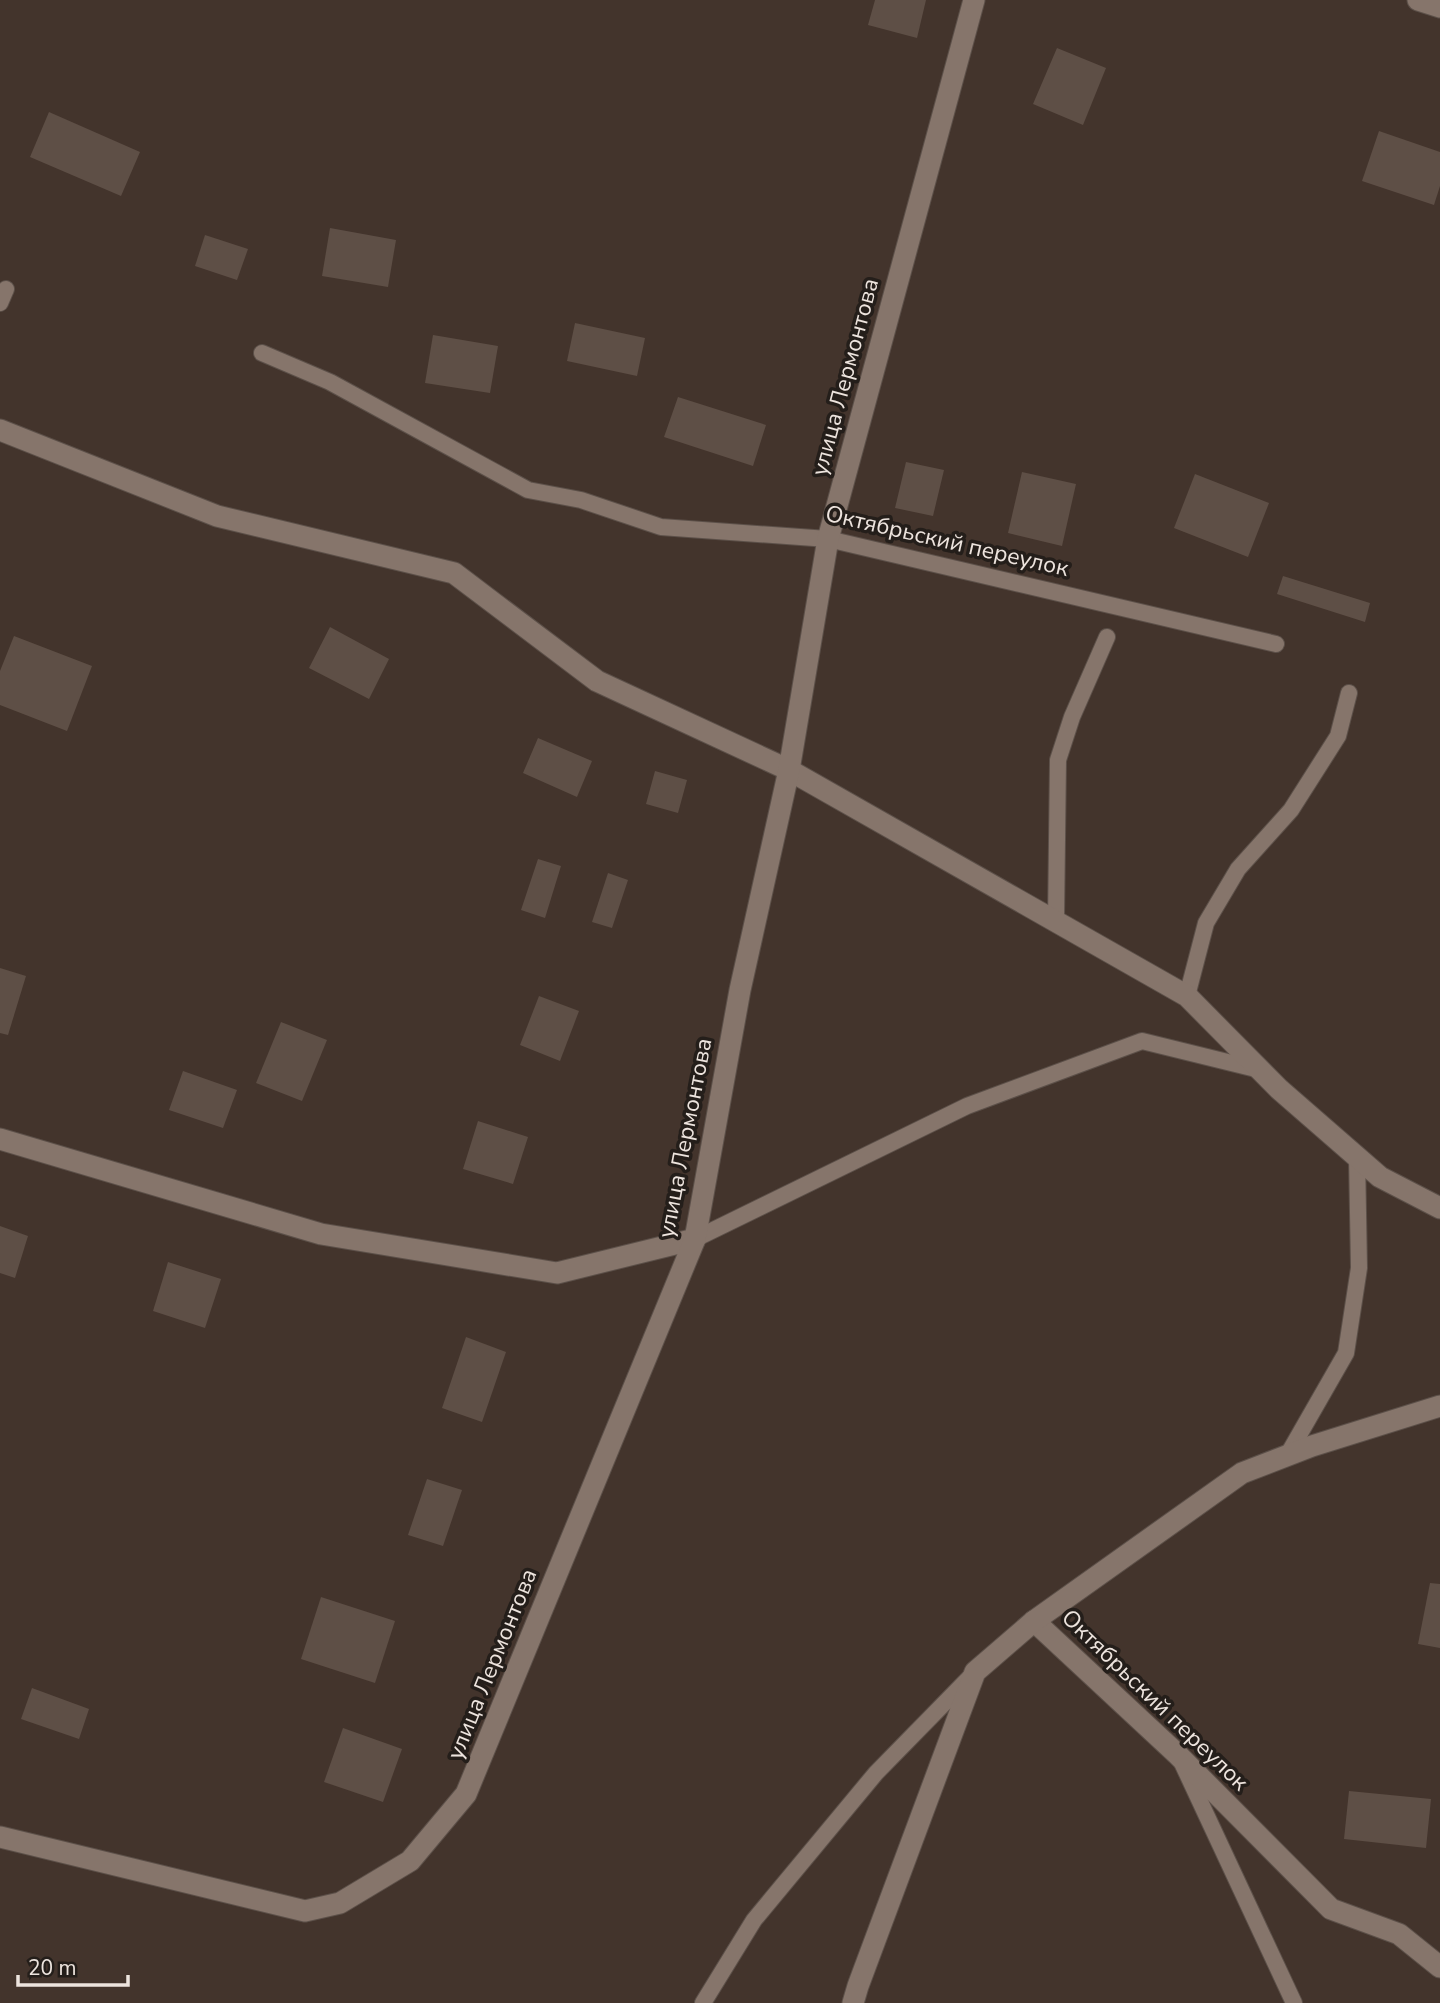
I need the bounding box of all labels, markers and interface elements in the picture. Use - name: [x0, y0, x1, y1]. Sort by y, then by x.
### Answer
- street label: улица Лермонтова: [804, 275, 886, 479]
- street label: Октябрьский переулок: [822, 498, 1072, 584]
- street label: улица Лермонтова: [650, 1035, 720, 1241]
- street label: улица Лермонтова: [440, 1564, 544, 1764]
- street label: Октябрьский переулок: [1055, 1602, 1256, 1798]
- scale bar: [18, 1944, 128, 1988]
- text: 20 m: [28, 1954, 77, 1982]

